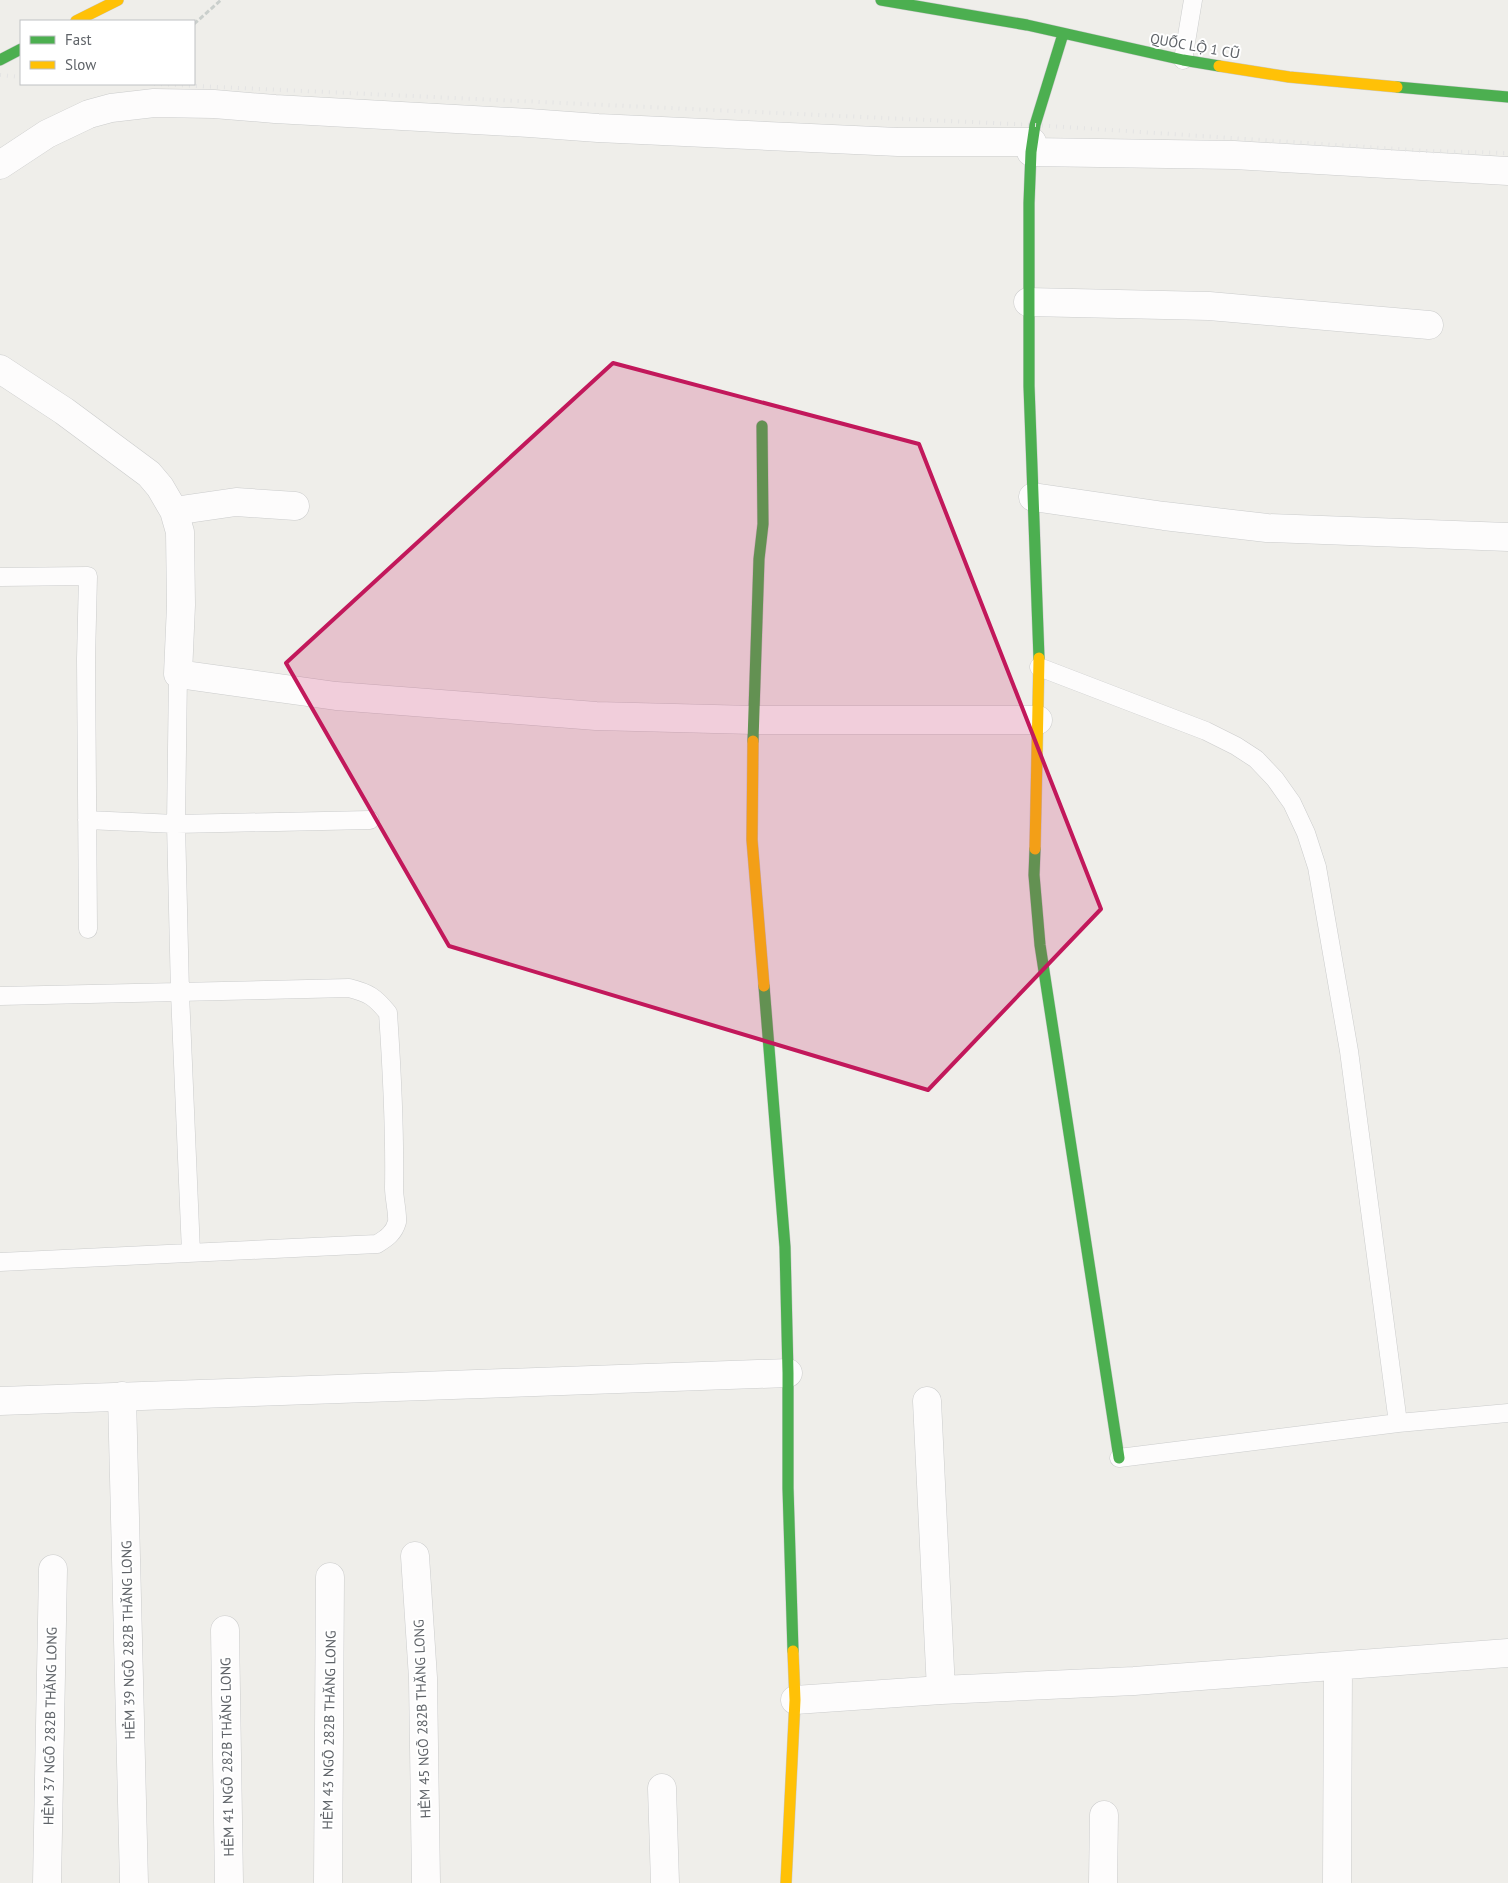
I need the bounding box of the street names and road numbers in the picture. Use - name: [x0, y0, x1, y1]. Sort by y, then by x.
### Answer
- street label: QUỐC LỘ 1 CŨ: [1149, 29, 1241, 63]
- street label: HẺM 39 NGÕ 282B THĂNG LONG: [117, 1540, 139, 1740]
- street label: HẺM 45 NGÕ 282B THĂNG LONG: [410, 1619, 434, 1819]
- street label: HẺM 37 NGÕ 282B THĂNG LONG: [39, 1627, 61, 1825]
- street label: HẺM 43 NGÕ 282B THĂNG LONG: [318, 1630, 340, 1830]
- street label: HẺM 41 NGÕ 282B THĂNG LONG: [216, 1657, 238, 1857]

